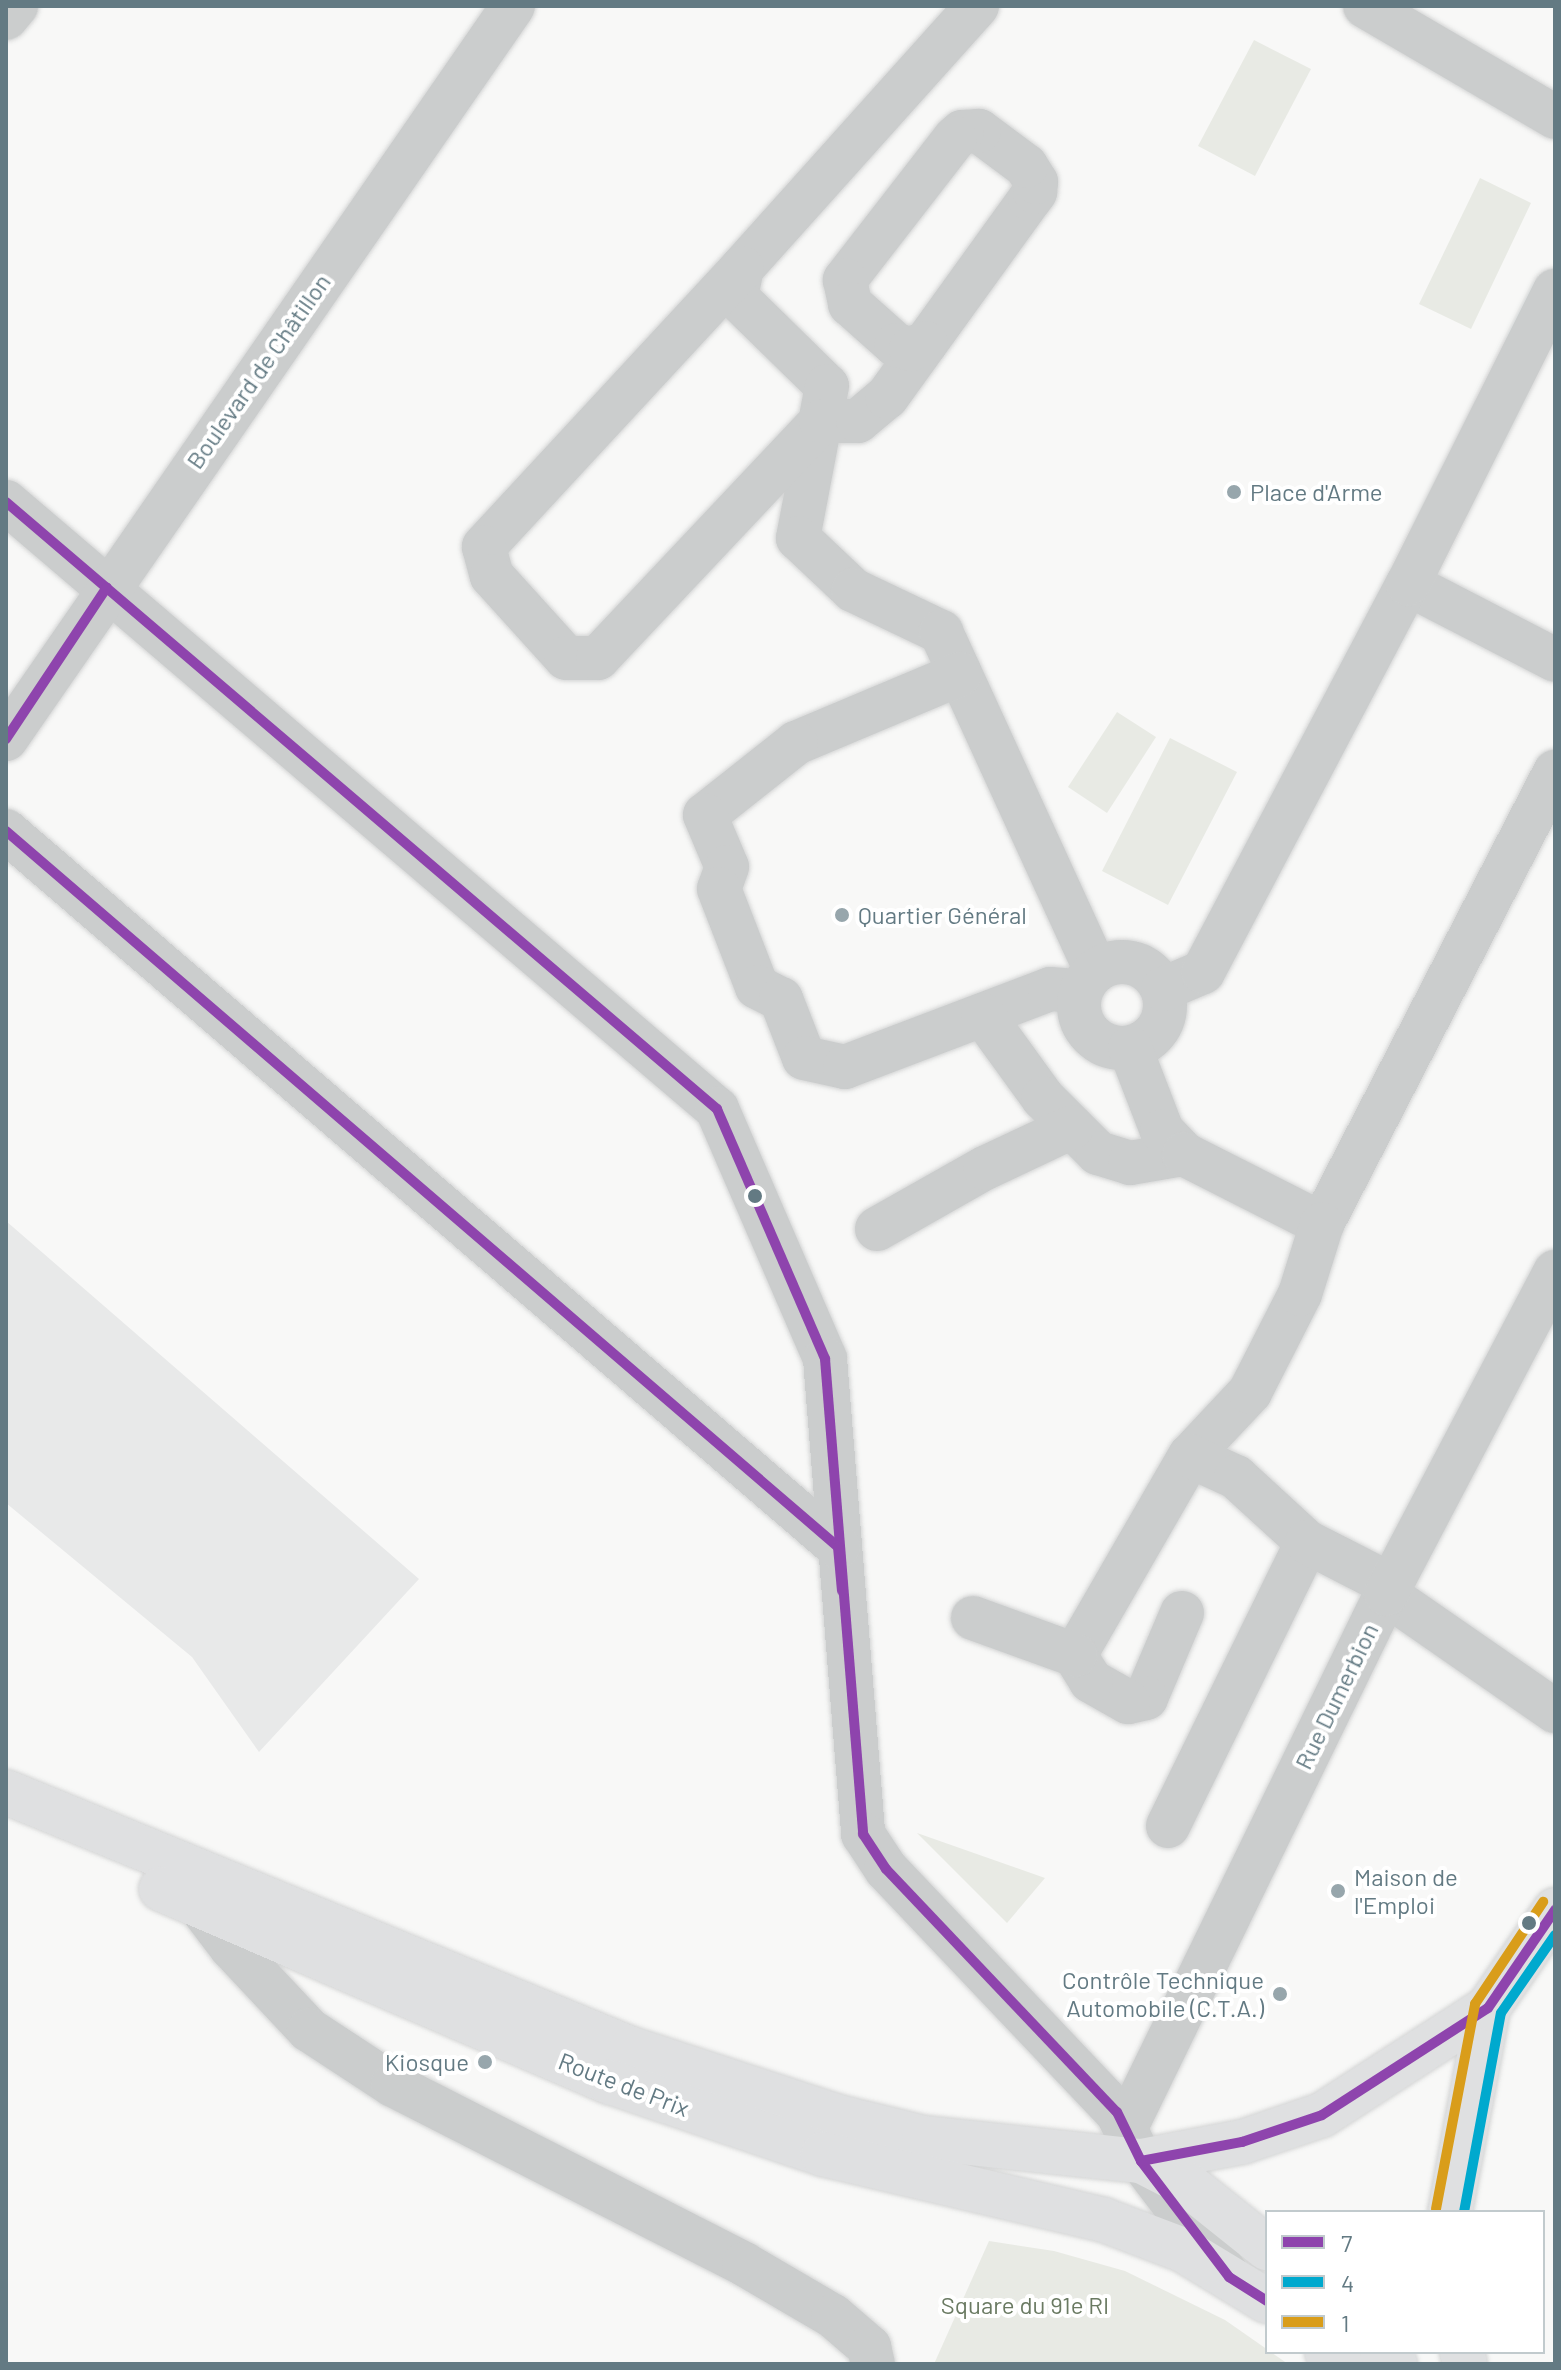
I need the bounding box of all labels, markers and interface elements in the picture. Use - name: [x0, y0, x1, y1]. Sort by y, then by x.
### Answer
- street label: Boulevard de Châtillon: [180, 268, 336, 474]
- place label: Place d'Arme: [1250, 478, 1383, 506]
- marker: Place d'Arme: [1225, 483, 1243, 501]
- place label: Quartier Général: [858, 901, 1027, 929]
- marker: Quartier Général: [833, 906, 851, 924]
- unlabelled marker: [747, 1188, 763, 1204]
- street label: Rue Dumerbion: [1288, 1618, 1384, 1774]
- place label: Maison de l'Emploi: [1354, 1863, 1458, 1919]
- marker: Maison de l'Emploi: [1329, 1882, 1347, 1900]
- unlabelled marker: [1521, 1915, 1537, 1931]
- place label: Contrôle Technique Automobile (C.T.A.): [1062, 1966, 1264, 2022]
- marker: Contrôle Technique Automobile (C.T.A.): [1271, 1985, 1289, 2003]
- street label: Route de Prix: [555, 2046, 693, 2122]
- place label: Kiosque: [385, 2048, 469, 2076]
- marker: Kiosque: [476, 2053, 494, 2071]
- legend: [1265, 2210, 1545, 2354]
- text: 7: [1341, 2228, 1352, 2257]
- text: 4: [1341, 2268, 1354, 2297]
- park label: Square du 91e RI: [941, 2291, 1109, 2319]
- text: 1: [1341, 2308, 1349, 2337]

